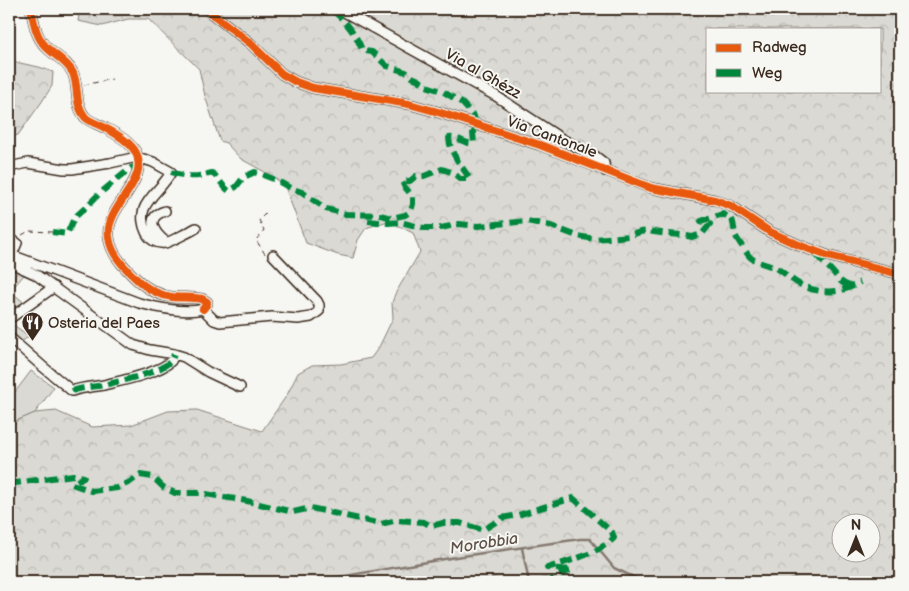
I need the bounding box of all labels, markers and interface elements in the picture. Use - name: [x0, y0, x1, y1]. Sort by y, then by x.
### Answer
- legend: [706, 28, 882, 92]
- text: Radweg: [752, 38, 807, 57]
- street label: Via al Ghézz: [442, 45, 525, 104]
- text: Weg: [752, 64, 782, 83]
- street label: Via Cantonale: [504, 112, 600, 162]
- restaurant icon: Osteria del Paes: [20, 311, 44, 342]
- place label: Osteria del Paes: [48, 314, 160, 333]
- north arrow: [832, 514, 882, 564]
- text: N: [851, 517, 861, 534]
- water label: Morobbia: [449, 529, 519, 559]

